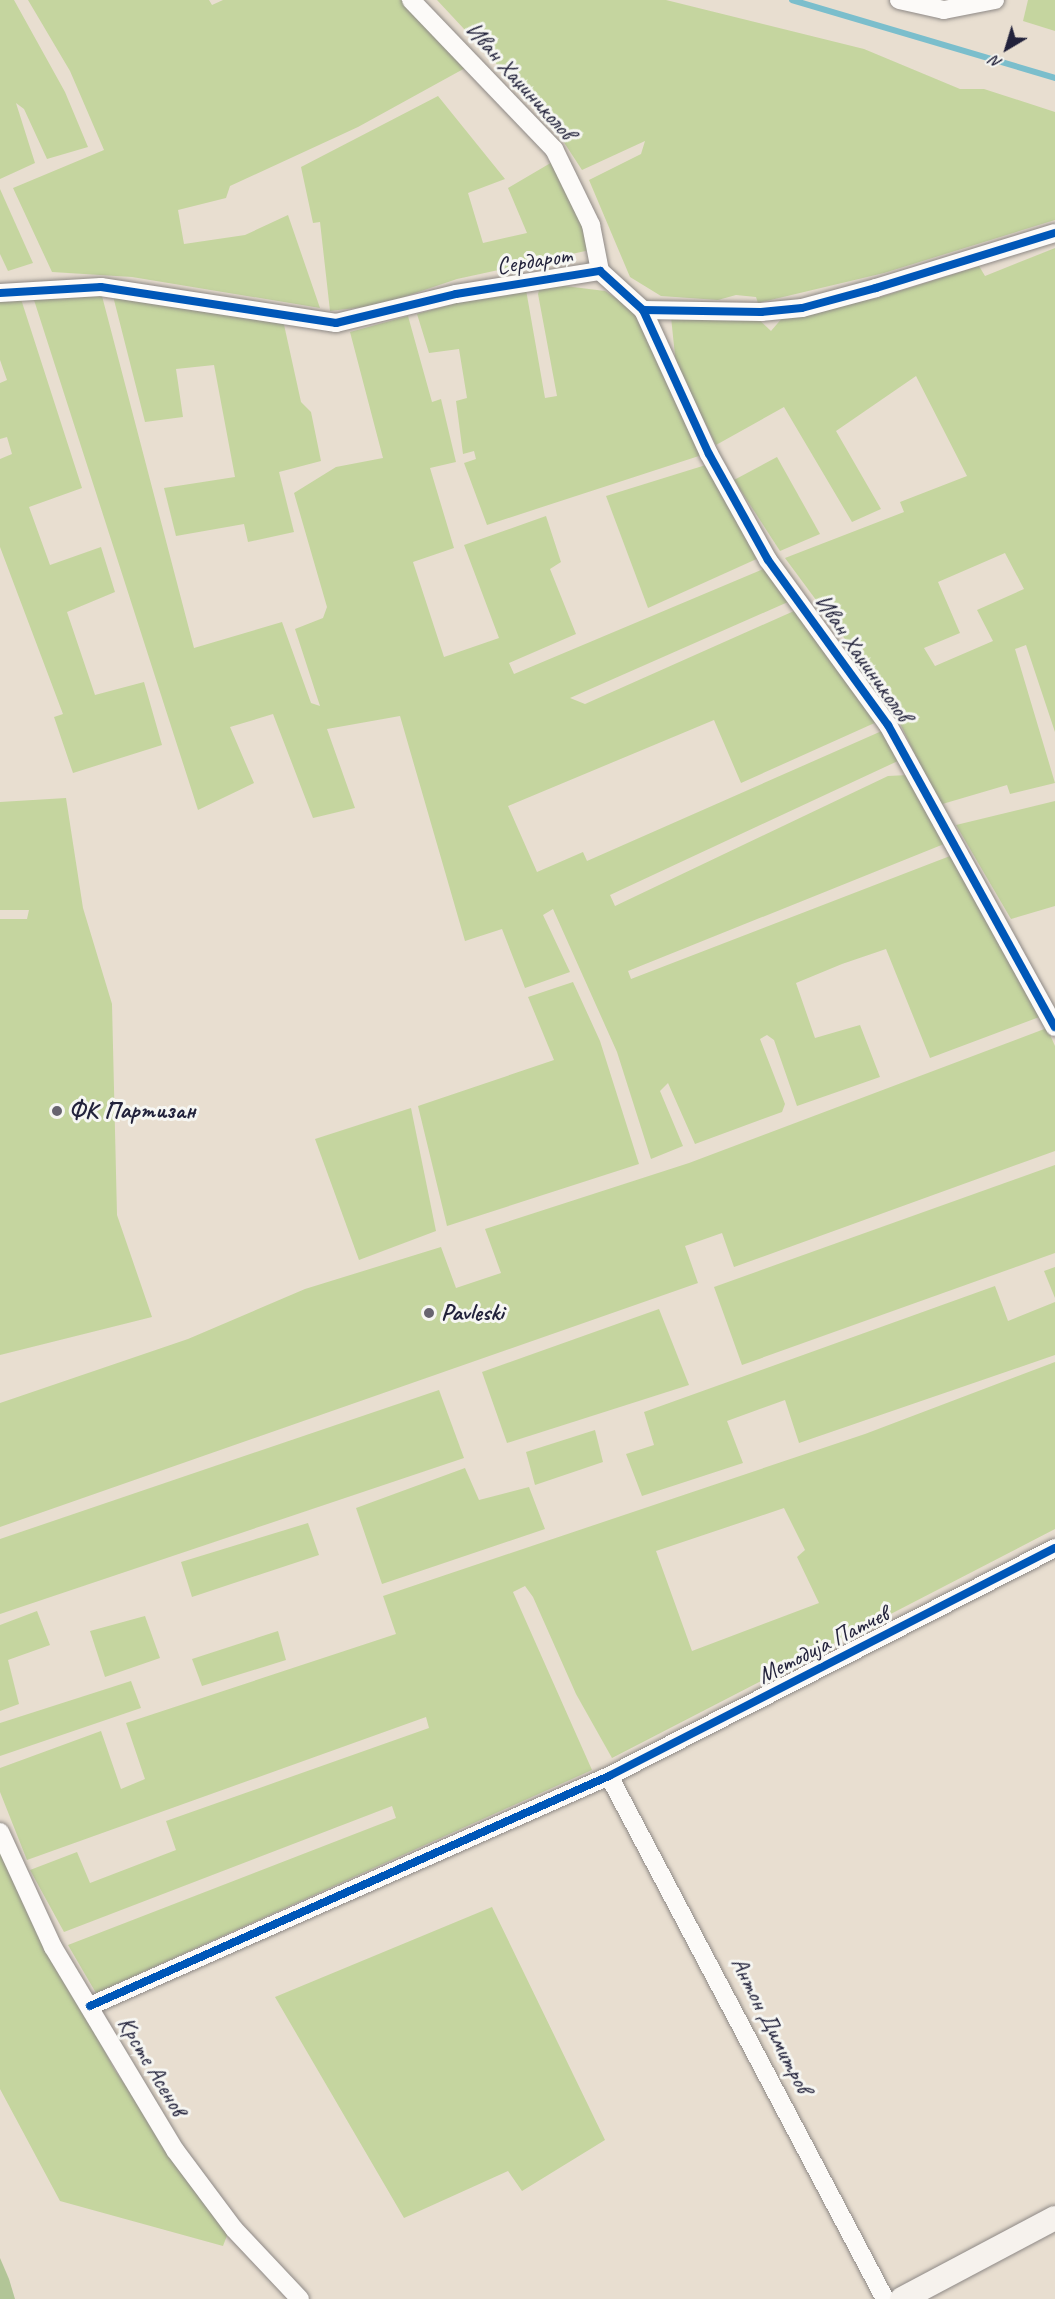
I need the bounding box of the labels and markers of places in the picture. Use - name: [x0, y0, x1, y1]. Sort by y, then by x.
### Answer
- place label: ФК Партизан: [69, 1097, 194, 1125]
- marker: ФК Партизан: [50, 1104, 64, 1118]
- place label: Pavleski: [441, 1299, 504, 1327]
- marker: Pavleski: [422, 1306, 436, 1320]

